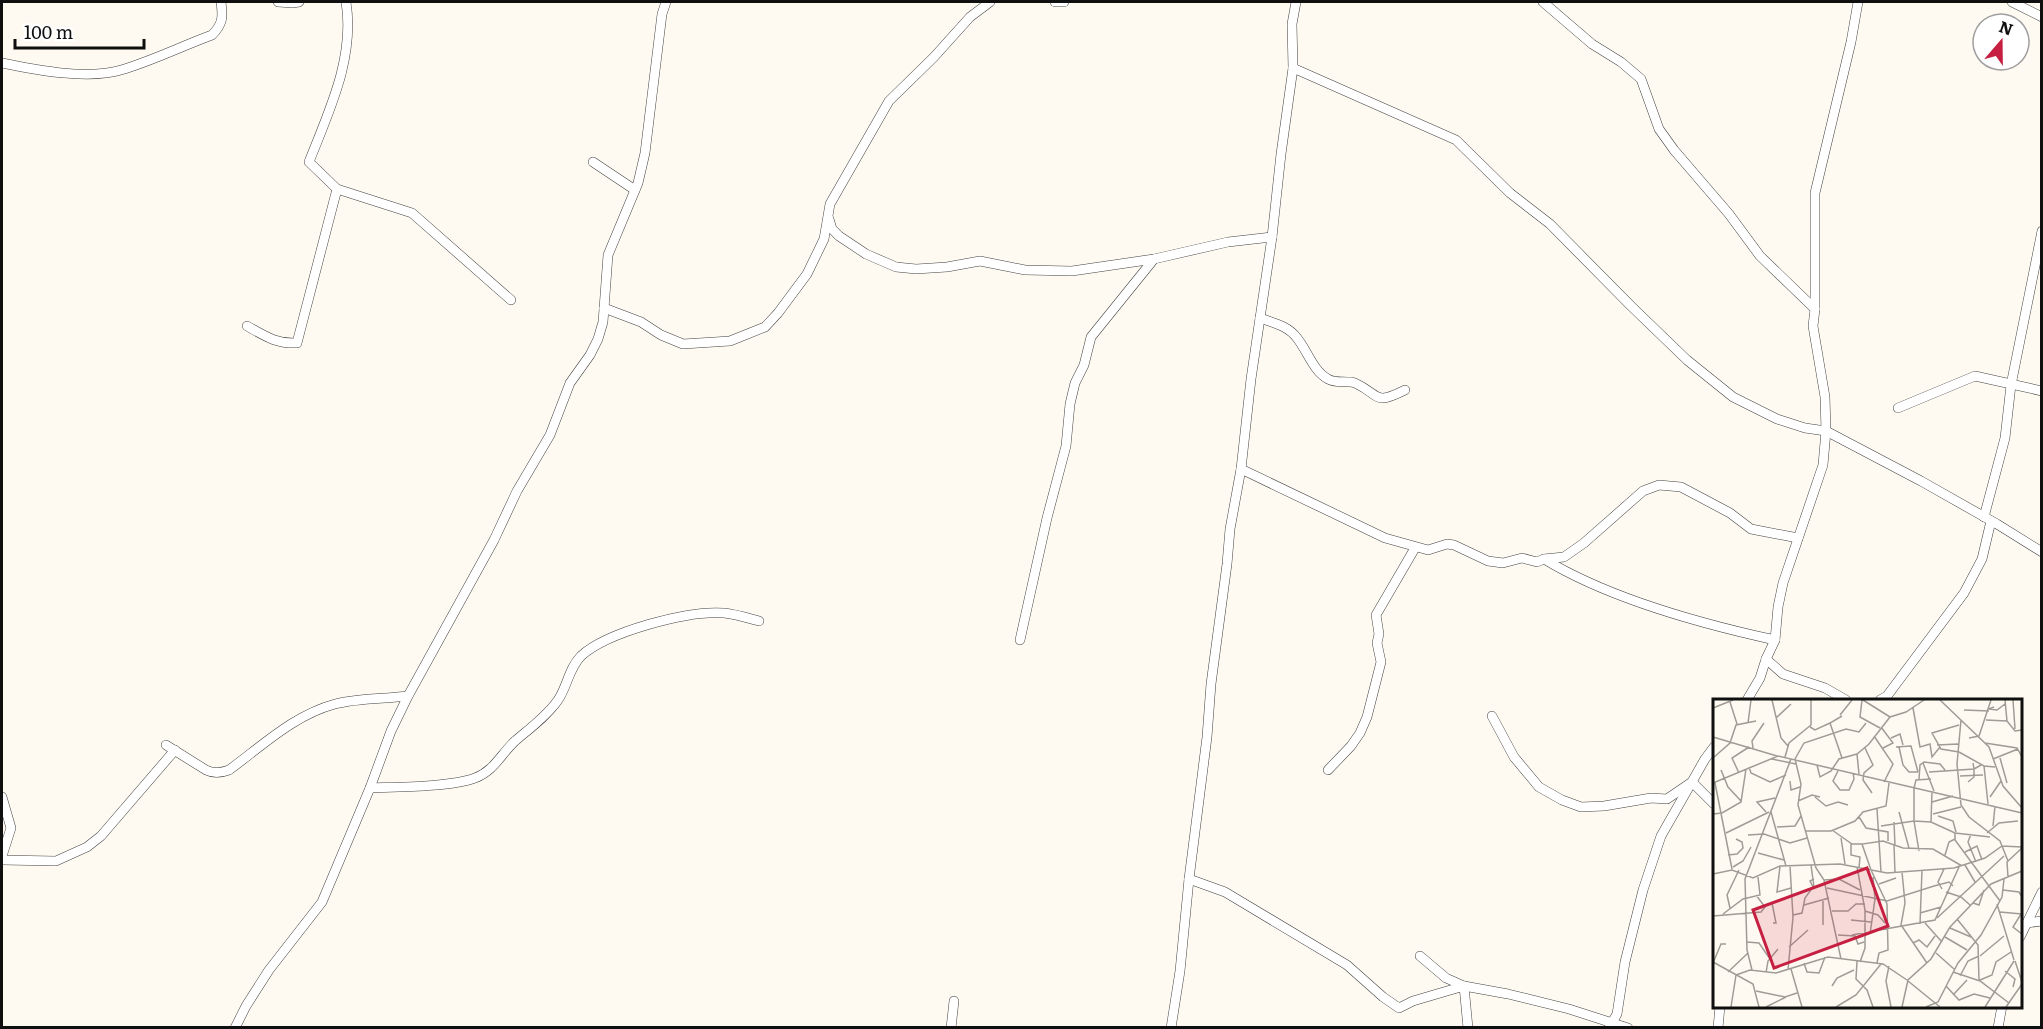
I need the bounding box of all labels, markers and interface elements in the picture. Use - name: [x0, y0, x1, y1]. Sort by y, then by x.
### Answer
- scale bar: [15, 12, 144, 50]
- north arrow: [1971, 12, 2031, 72]
- text: N: [1996, 13, 2017, 41]
- text: 100 m: [24, 18, 73, 45]
- inset map: [1713, 699, 2022, 1008]

